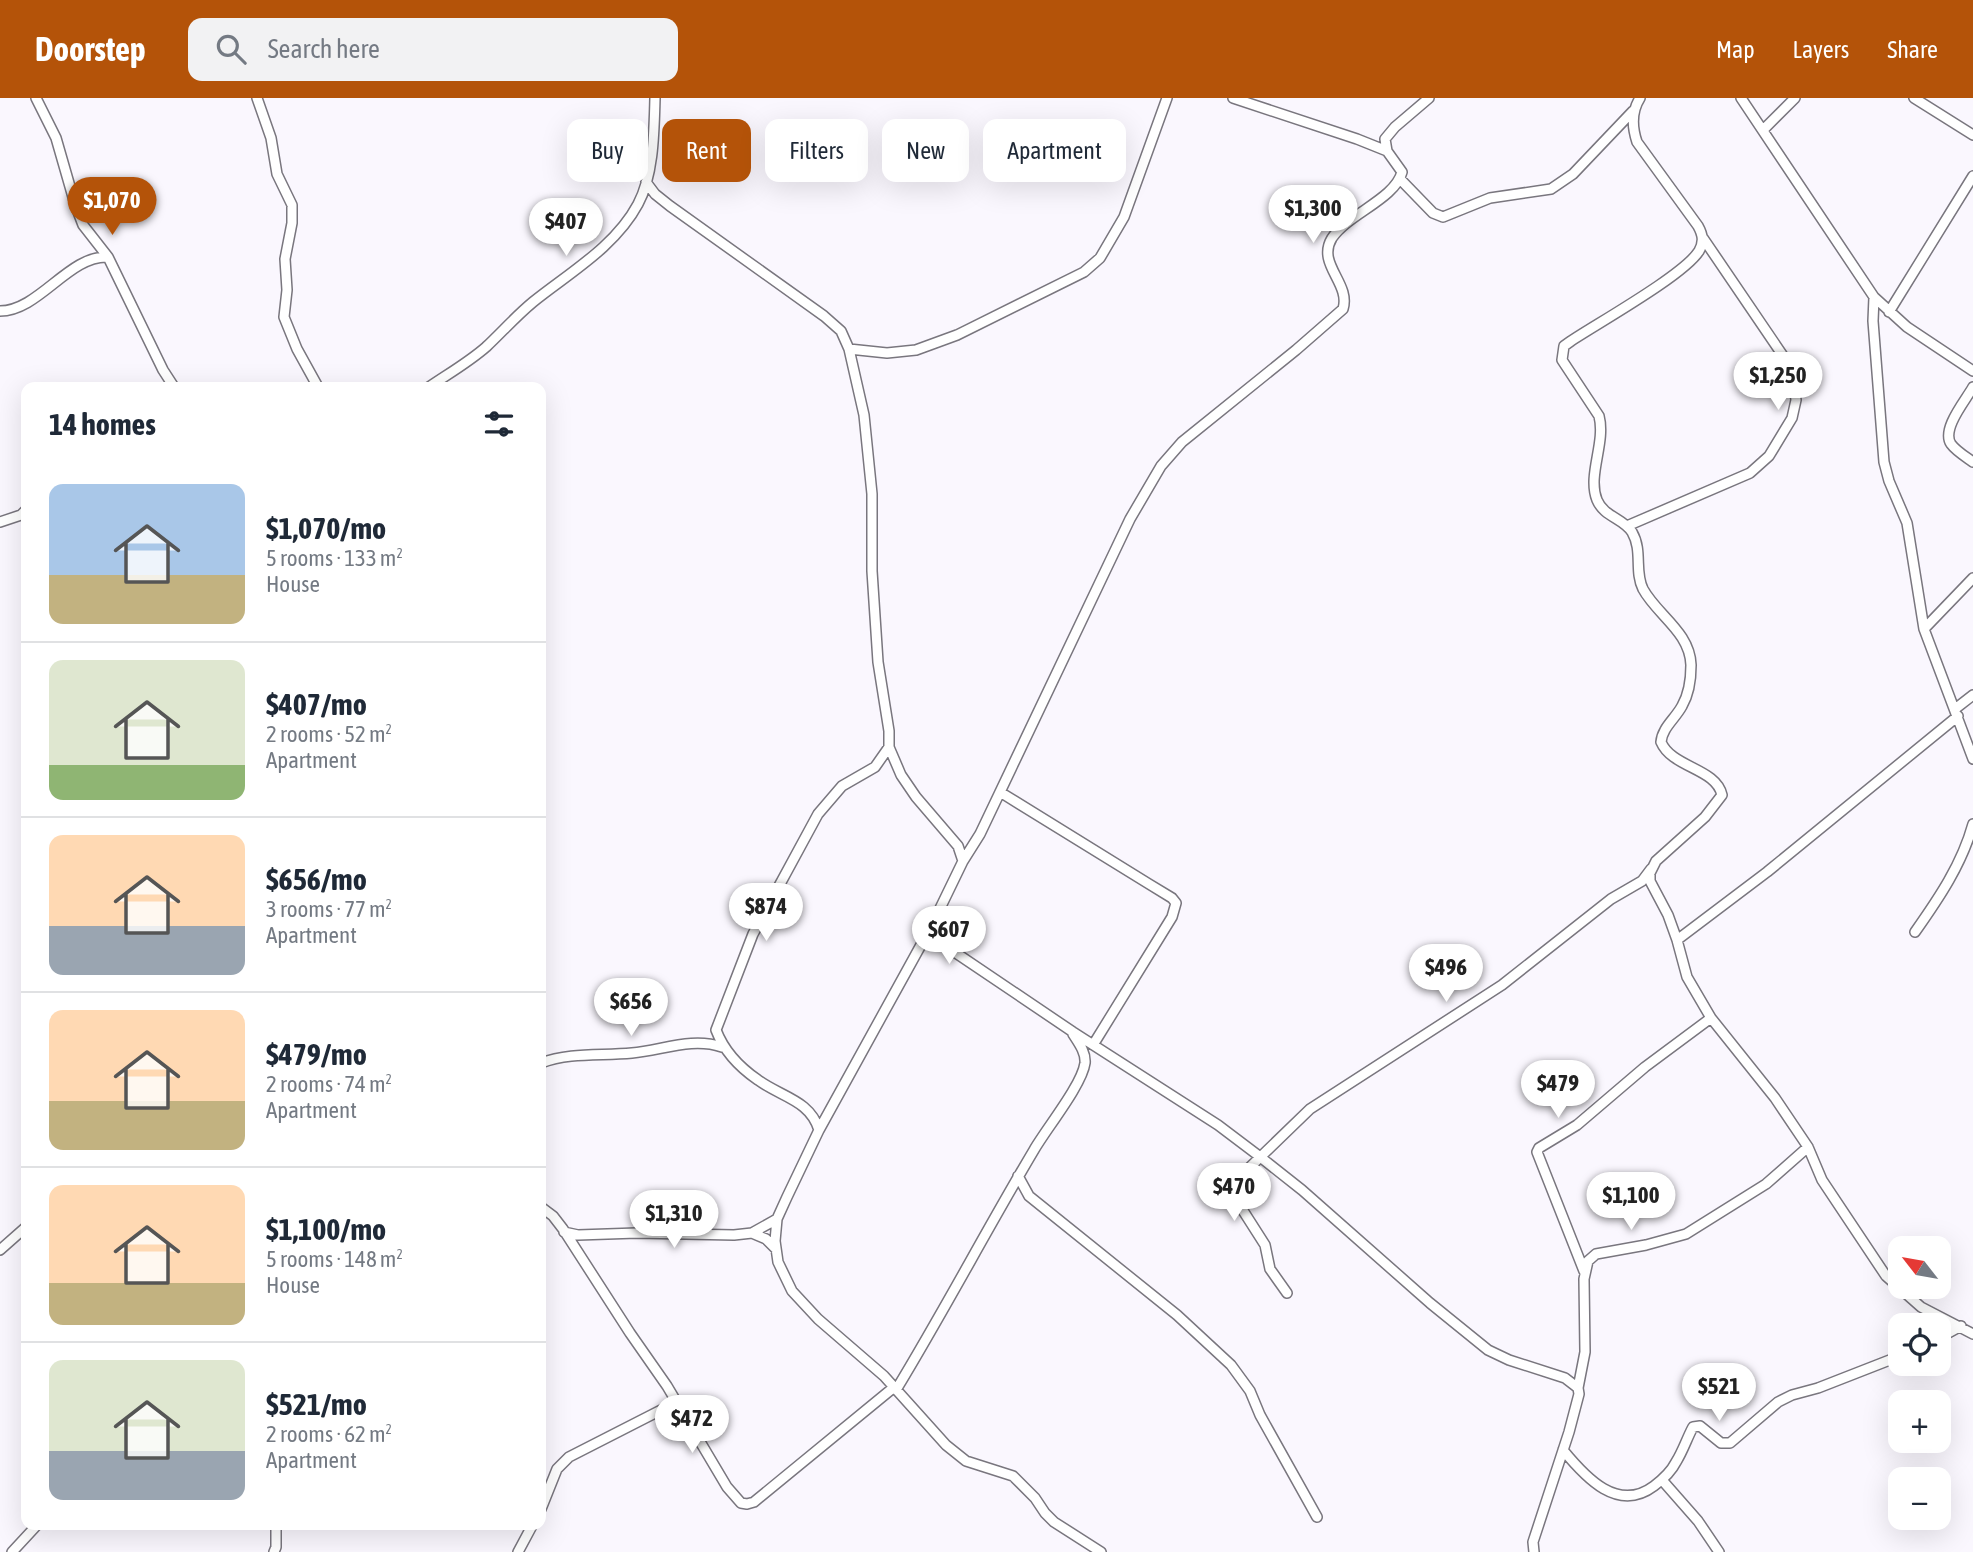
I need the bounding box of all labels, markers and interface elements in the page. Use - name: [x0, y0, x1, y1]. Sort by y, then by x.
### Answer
- search box: [188, 18, 678, 81]
- text: Doorstep: [35, 30, 146, 68]
- icon: search: [212, 30, 250, 68]
- text: Search here: [268, 34, 380, 64]
- text: Map: [1716, 36, 1755, 63]
- text: Layers: [1793, 36, 1849, 63]
- text: Share: [1887, 36, 1938, 63]
- chip: Buy: [567, 119, 648, 182]
- chip: Rent: [662, 119, 751, 182]
- chip: Filters: [765, 119, 868, 182]
- chip: New: [882, 119, 969, 182]
- chip: Apartment: [983, 119, 1126, 182]
- pin: $1,070: [55, 178, 169, 237]
- pin: $1,300: [1256, 186, 1370, 245]
- text: $1,070: [84, 187, 141, 213]
- text: $1,300: [1285, 195, 1342, 221]
- pin: $407: [525, 198, 607, 258]
- text: $407: [545, 208, 587, 234]
- pin: $1,250: [1721, 352, 1835, 412]
- text: $1,250: [1750, 362, 1807, 388]
- icon: filters: [480, 405, 518, 443]
- text: 14 homes: [49, 407, 156, 441]
- text: $1,070/mo: [266, 511, 386, 545]
- icon: home: [105, 512, 189, 596]
- text: 5 rooms · 133 m²: [266, 545, 403, 571]
- text: House: [266, 571, 320, 597]
- text: $407/mo: [266, 687, 367, 721]
- icon: home: [105, 688, 189, 772]
- text: 2 rooms · 52 m²: [266, 721, 392, 747]
- text: Apartment: [266, 747, 357, 773]
- text: $656/mo: [266, 862, 367, 896]
- icon: home: [105, 863, 189, 947]
- pin: $874: [725, 884, 807, 943]
- text: $874: [745, 893, 787, 919]
- text: 3 rooms · 77 m²: [266, 896, 392, 922]
- pin: $607: [908, 906, 990, 966]
- text: $607: [928, 916, 970, 942]
- text: Apartment: [266, 922, 357, 948]
- pin: $496: [1405, 944, 1487, 1004]
- text: $496: [1425, 954, 1467, 980]
- pin: $656: [590, 978, 672, 1038]
- text: $656: [610, 988, 652, 1014]
- text: $479/mo: [266, 1037, 367, 1071]
- icon: home: [105, 1038, 189, 1122]
- pin: $479: [1517, 1060, 1599, 1120]
- text: $479: [1537, 1070, 1579, 1096]
- text: 2 rooms · 74 m²: [266, 1071, 392, 1097]
- text: Apartment: [266, 1097, 357, 1123]
- pin: $470: [1193, 1164, 1275, 1223]
- pin: $1,100: [1574, 1172, 1688, 1232]
- text: $470: [1213, 1173, 1255, 1199]
- text: $1,100: [1603, 1182, 1660, 1208]
- pin: $1,310: [617, 1190, 731, 1250]
- text: $1,310: [646, 1200, 703, 1226]
- text: $1,100/mo: [266, 1212, 386, 1246]
- icon: home: [105, 1213, 189, 1297]
- north arrow: [1888, 1236, 1951, 1298]
- map controls: [1888, 1236, 1951, 1530]
- text: 5 rooms · 148 m²: [266, 1246, 403, 1272]
- text: House: [266, 1272, 320, 1298]
- button: locate: [1888, 1313, 1951, 1376]
- pin: $521: [1678, 1364, 1760, 1423]
- text: $521: [1698, 1373, 1740, 1399]
- text: $521/mo: [266, 1387, 367, 1421]
- icon: home: [105, 1388, 189, 1472]
- button: +: [1888, 1390, 1951, 1453]
- pin: $472: [651, 1396, 733, 1455]
- text: $472: [671, 1405, 713, 1431]
- text: 2 rooms · 62 m²: [266, 1421, 392, 1447]
- text: Apartment: [266, 1447, 357, 1473]
- button: −: [1888, 1467, 1951, 1530]

